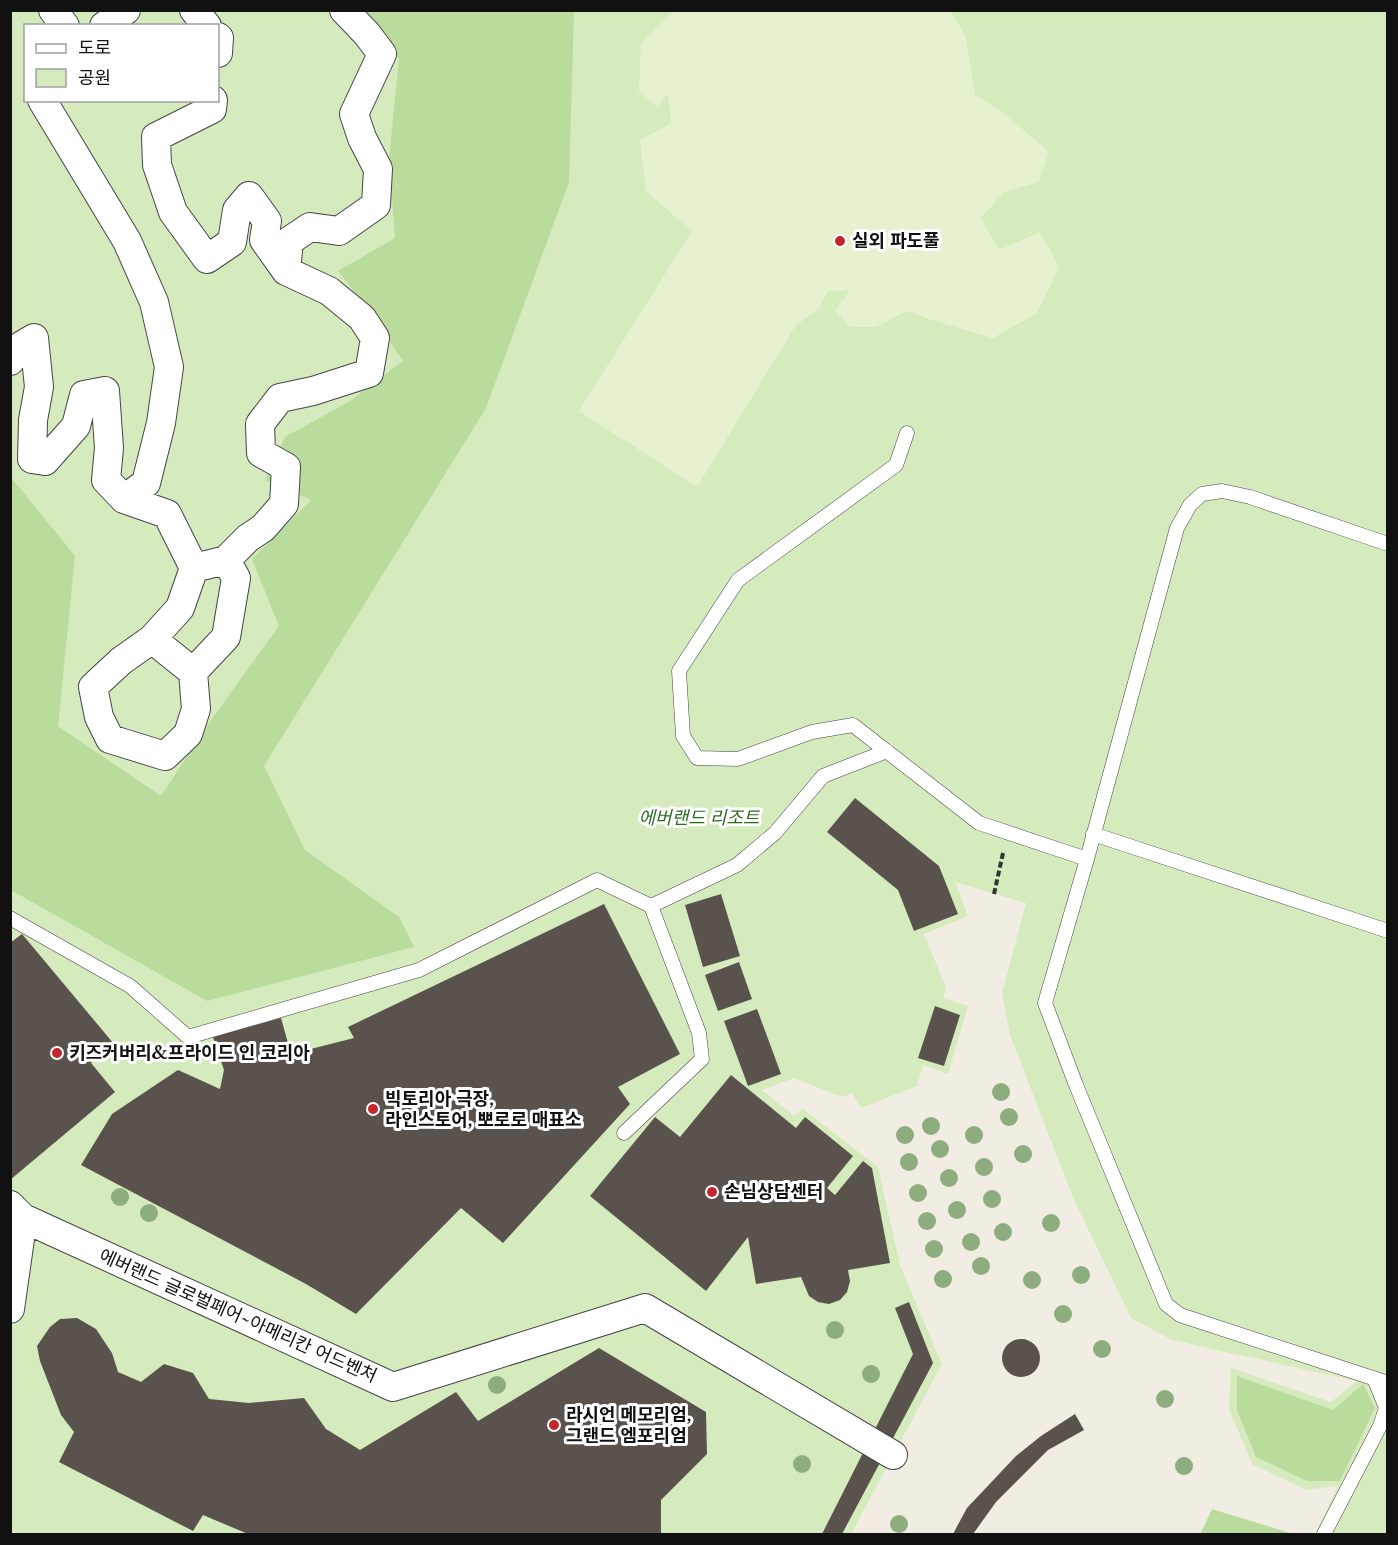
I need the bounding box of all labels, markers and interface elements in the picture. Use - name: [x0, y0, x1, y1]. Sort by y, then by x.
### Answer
- legend: [24, 24, 219, 102]
- text: 도로: [78, 37, 111, 59]
- text: 공원: [78, 67, 111, 89]
- place label: 실외 파도풀: [852, 230, 940, 252]
- marker: 실외 파도풀: [833, 234, 847, 248]
- park label: 에버랜드 리조트: [639, 807, 761, 829]
- place label: 키즈커버리&프라이드 인 코리아: [69, 1042, 310, 1064]
- marker: 키즈커버리&프라이드 인 코리아: [50, 1046, 64, 1060]
- place label: 빅토리아 극장, 라인스토어, 뽀로로 매표소: [385, 1088, 581, 1131]
- marker: 빅토리아 극장, 라인스토어, 뽀로로 매표소: [366, 1102, 380, 1116]
- place label: 손님상담센터: [724, 1181, 823, 1203]
- marker: 손님상담센터: [705, 1185, 719, 1199]
- street label: 에버랜드 글로벌페어~아메리칸 어드벤처: [96, 1245, 380, 1387]
- place label: 라시언 메모리엄, 그랜드 엠포리엄: [566, 1404, 691, 1447]
- marker: 라시언 메모리엄, 그랜드 엠포리엄: [547, 1418, 561, 1432]

